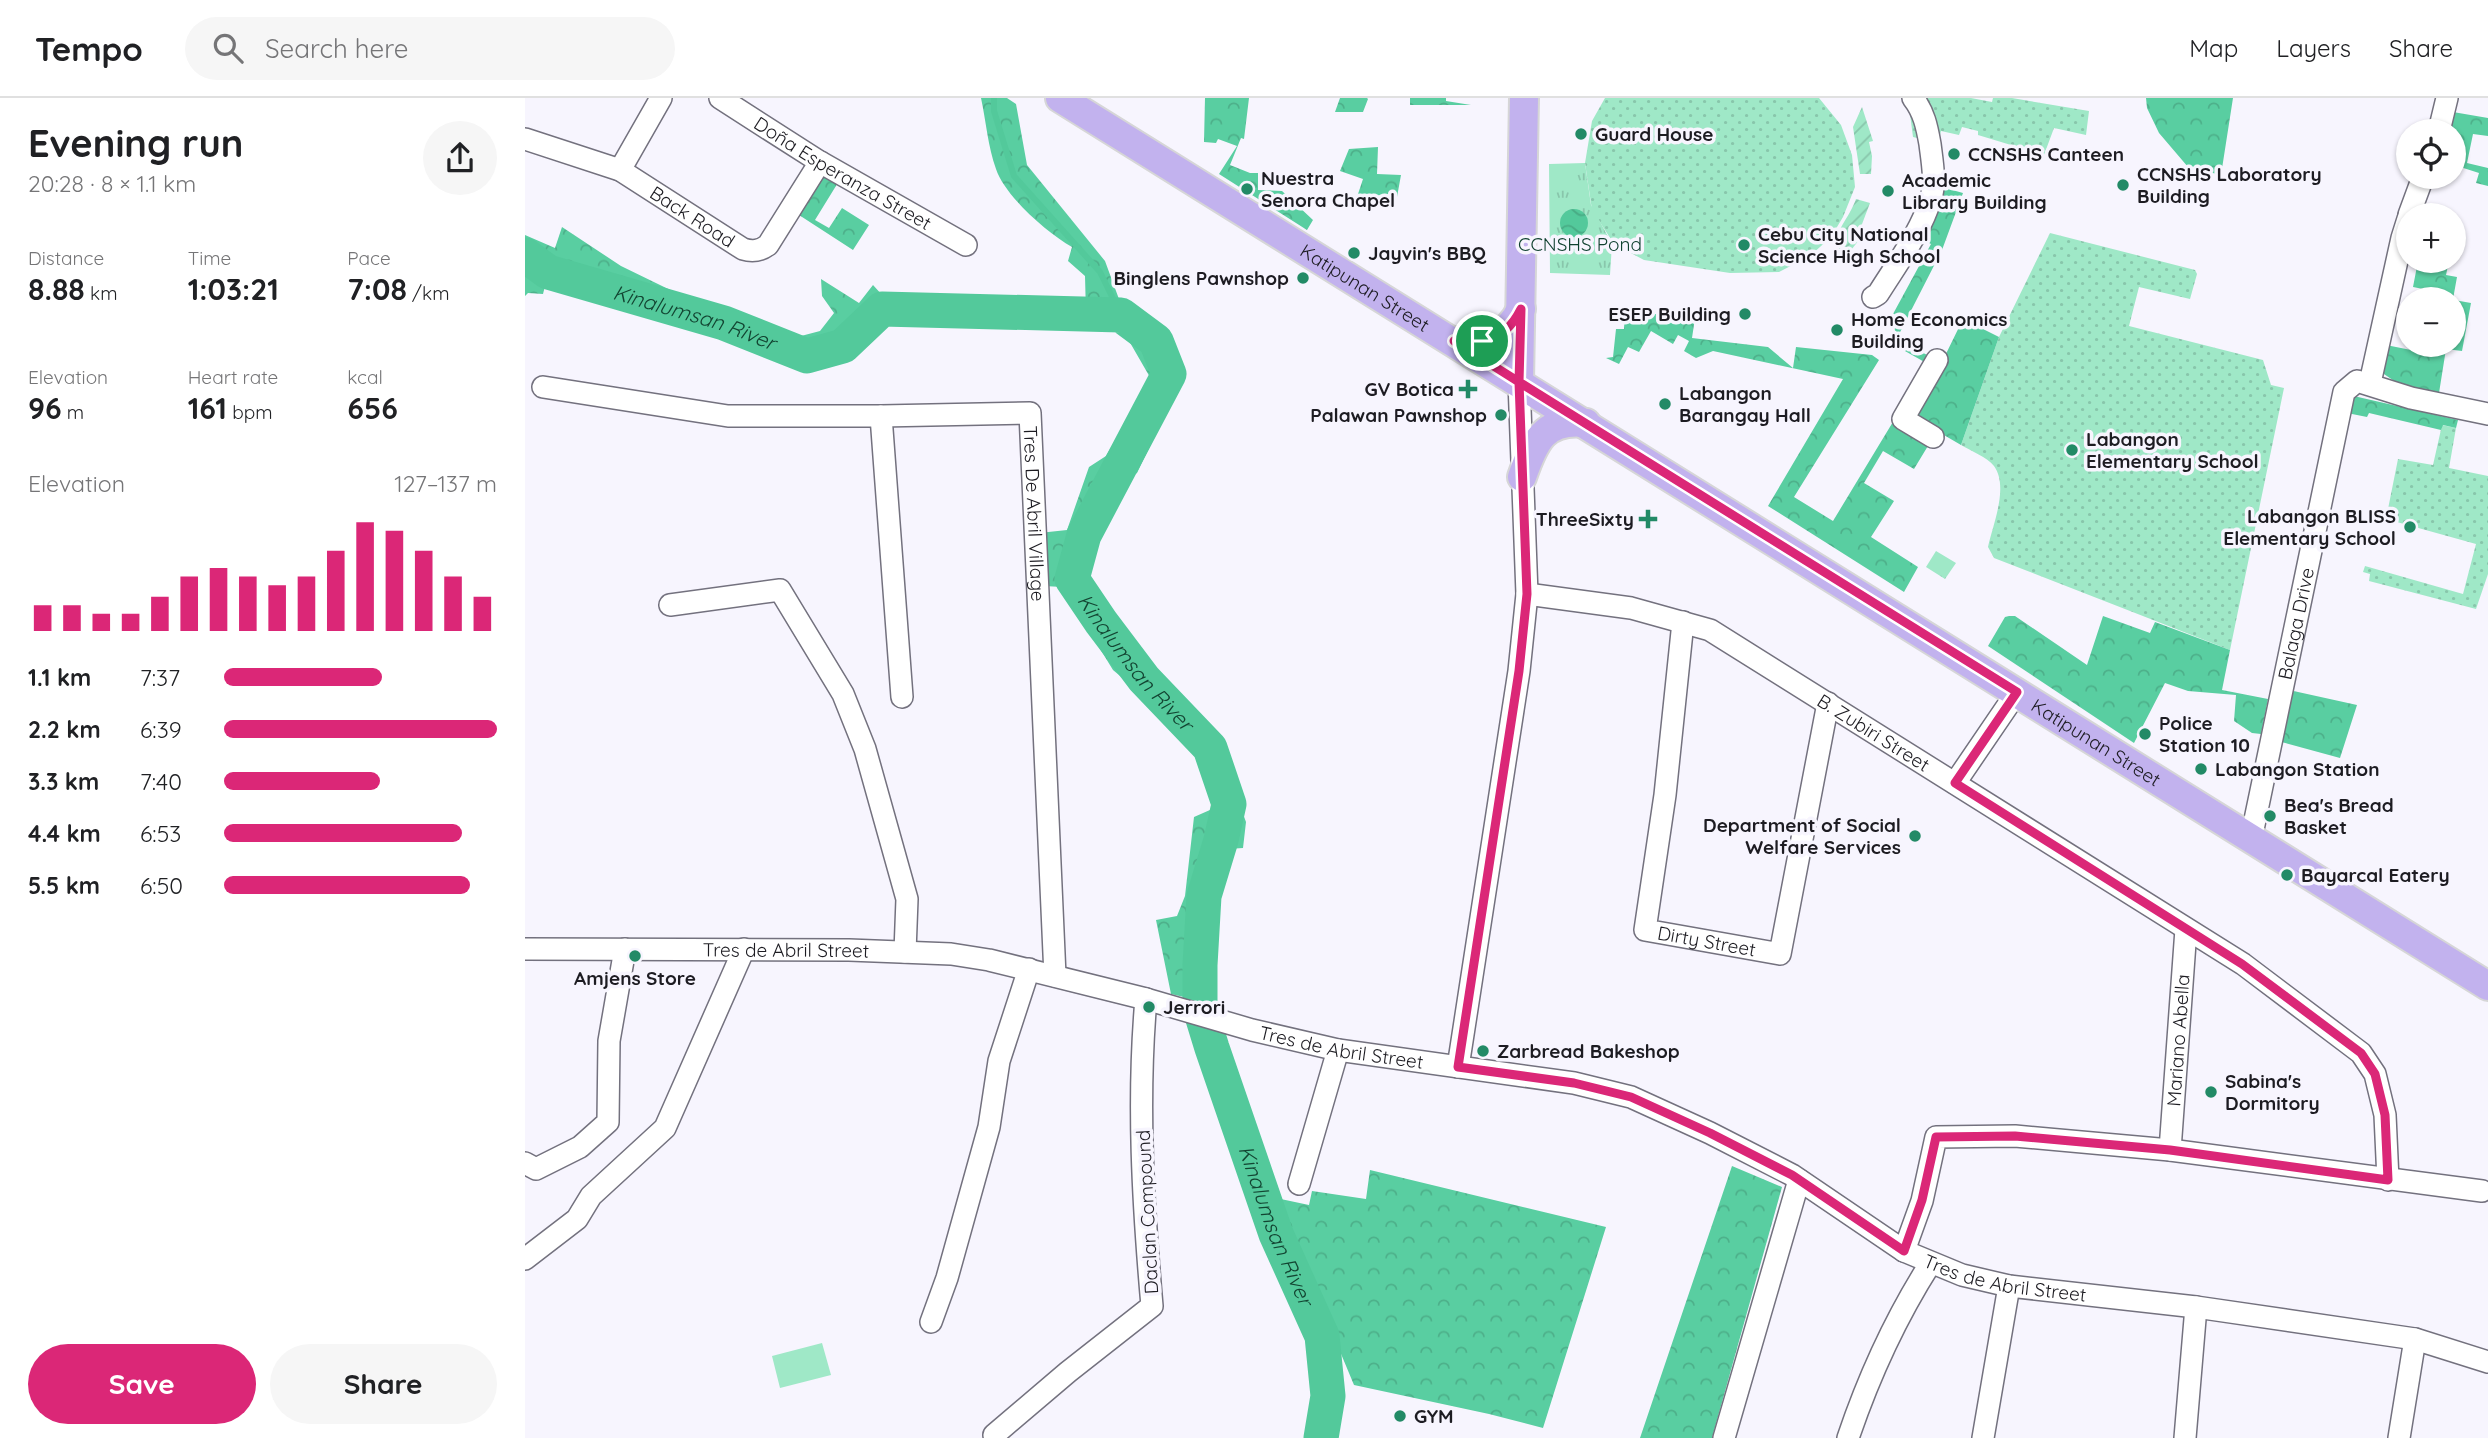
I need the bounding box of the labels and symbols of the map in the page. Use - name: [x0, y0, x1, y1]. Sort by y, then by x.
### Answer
- street label: Doña Esperanza Street: [750, 111, 936, 235]
- place label: Guard House: [1595, 122, 1713, 146]
- marker: Guard House: [1573, 126, 1589, 142]
- place label: CCNSHS Canteen: [1968, 142, 2124, 166]
- marker: CCNSHS Canteen: [1946, 146, 1962, 162]
- place label: CCNSHS Laboratory Building: [2137, 162, 2322, 208]
- place label: Nuestra Senora Chapel: [1261, 166, 1395, 212]
- place label: Academic Library Building: [1902, 168, 2047, 214]
- marker: CCNSHS Laboratory Building: [2115, 177, 2131, 193]
- street label: Back Road: [645, 180, 739, 253]
- marker: Nuestra Senora Chapel: [1239, 181, 1255, 197]
- marker: Academic Library Building: [1880, 183, 1896, 199]
- place label: Cebu City National Science High School: [1758, 222, 1941, 268]
- park label: CCNSHS Pond: [1518, 232, 1642, 256]
- marker: Cebu City National Science High School: [1736, 237, 1752, 253]
- street label: Katipunan Street: [1296, 238, 1434, 337]
- place label: Jayvin's BBQ: [1368, 241, 1486, 265]
- marker: Jayvin's BBQ: [1346, 245, 1362, 261]
- place label: Binglens Pawnshop: [1113, 266, 1289, 290]
- marker: Binglens Pawnshop: [1295, 270, 1311, 286]
- water label: Kinalumsan River: [610, 279, 783, 356]
- place label: ESEP Building: [1608, 302, 1731, 326]
- marker: ESEP Building: [1737, 306, 1753, 322]
- place label: Home Economics Building: [1851, 307, 2007, 353]
- pin: [1452, 311, 1512, 371]
- marker: Home Economics Building: [1829, 322, 1845, 338]
- place label: GV Botica: [1365, 377, 1454, 401]
- marker: GV Botica: [1460, 381, 1476, 397]
- place label: Labangon Barangay Hall: [1679, 381, 1811, 427]
- marker: Labangon Barangay Hall: [1657, 396, 1673, 412]
- place label: Palawan Pawnshop: [1310, 403, 1487, 427]
- marker: Palawan Pawnshop: [1493, 407, 1509, 423]
- street label: Tres De Abril Village: [1019, 425, 1050, 602]
- place label: Labangon Elementary School: [2086, 427, 2259, 473]
- marker: Labangon Elementary School: [2064, 442, 2080, 458]
- place label: Labangon BLISS Elementary School: [2223, 504, 2396, 550]
- place label: ThreeSixty: [1536, 507, 1634, 531]
- marker: ThreeSixty: [1640, 511, 1656, 527]
- marker: Labangon BLISS Elementary School: [2402, 519, 2418, 535]
- street label: Balaga Drive: [2272, 565, 2319, 682]
- water label: Kinalumsan River: [1072, 588, 1201, 738]
- street label: B. Zubiri Street: [1813, 688, 1934, 777]
- street label: Katipunan Street: [2027, 693, 2165, 791]
- place label: Police Station 10: [2159, 711, 2250, 757]
- marker: Police Station 10: [2137, 726, 2153, 742]
- place label: Labangon Station: [2215, 757, 2380, 781]
- marker: Labangon Station: [2193, 761, 2209, 777]
- place label: Bea's Bread Basket: [2284, 793, 2394, 839]
- marker: Bea's Bread Basket: [2262, 808, 2278, 824]
- place label: Department of Social Welfare Services: [1703, 813, 1901, 859]
- marker: Department of Social Welfare Services: [1907, 828, 1923, 844]
- place label: Bayarcal Eatery: [2301, 863, 2450, 887]
- marker: Bayarcal Eatery: [2279, 867, 2295, 883]
- street label: Dirty Street: [1656, 920, 1758, 961]
- street label: Tres de Abril Street: [703, 938, 870, 963]
- marker: Amjens Store: [627, 948, 643, 964]
- place label: Amjens Store: [574, 966, 696, 990]
- street label: Mariano Abella: [2161, 973, 2195, 1107]
- place label: Jerrori: [1163, 995, 1225, 1019]
- marker: Jerrori: [1141, 999, 1157, 1015]
- street label: Tres de Abril Street: [1257, 1020, 1425, 1074]
- place label: Zarbread Bakeshop: [1497, 1039, 1680, 1063]
- marker: Zarbread Bakeshop: [1475, 1043, 1491, 1059]
- place label: Sabina's Dormitory: [2225, 1069, 2320, 1115]
- marker: Sabina's Dormitory: [2203, 1084, 2219, 1100]
- street label: Daclan Compound: [1131, 1129, 1163, 1295]
- water label: Kinalumsan River: [1234, 1142, 1321, 1312]
- street label: Tres de Abril Street: [1920, 1249, 2088, 1307]
- place label: GYM: [1414, 1404, 1454, 1428]
- marker: GYM: [1392, 1408, 1408, 1424]

